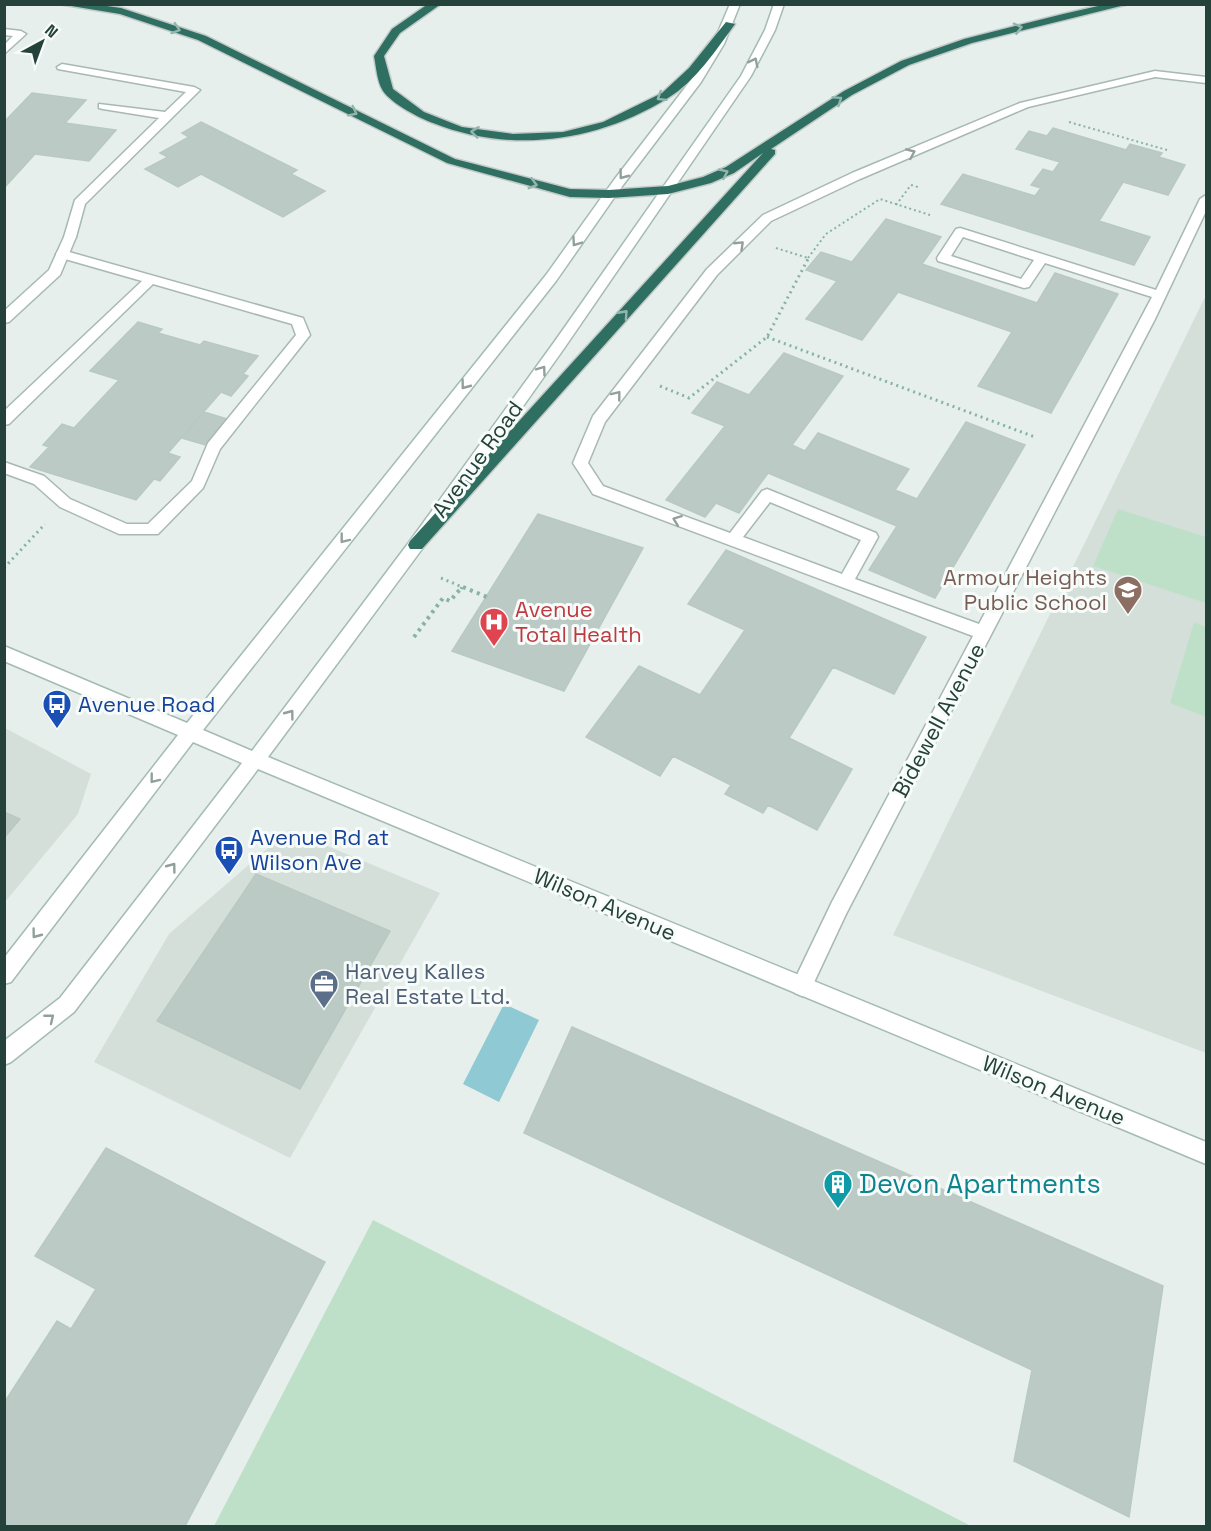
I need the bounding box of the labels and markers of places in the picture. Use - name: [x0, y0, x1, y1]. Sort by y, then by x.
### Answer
- place label: Armour Heights Public School: [943, 563, 1107, 616]
- school or university icon: Armour Heights Public School: [1112, 574, 1144, 616]
- place label: Avenue Total Health: [515, 595, 642, 648]
- hospital icon: Avenue Total Health: [478, 606, 510, 648]
- bus stop icon: Avenue Road: [41, 688, 73, 730]
- place label: Avenue Road: [78, 690, 215, 718]
- place label: Avenue Rd at Wilson Ave: [250, 823, 389, 876]
- bus stop icon: Avenue Rd at Wilson Ave: [213, 834, 245, 876]
- place label: Harvey Kalles Real Estate Ltd.: [345, 957, 510, 1010]
- office icon: Harvey Kalles Real Estate Ltd.: [308, 968, 340, 1010]
- place label: Devon Apartments: [859, 1166, 1101, 1201]
- building icon: Devon Apartments: [822, 1168, 854, 1210]

